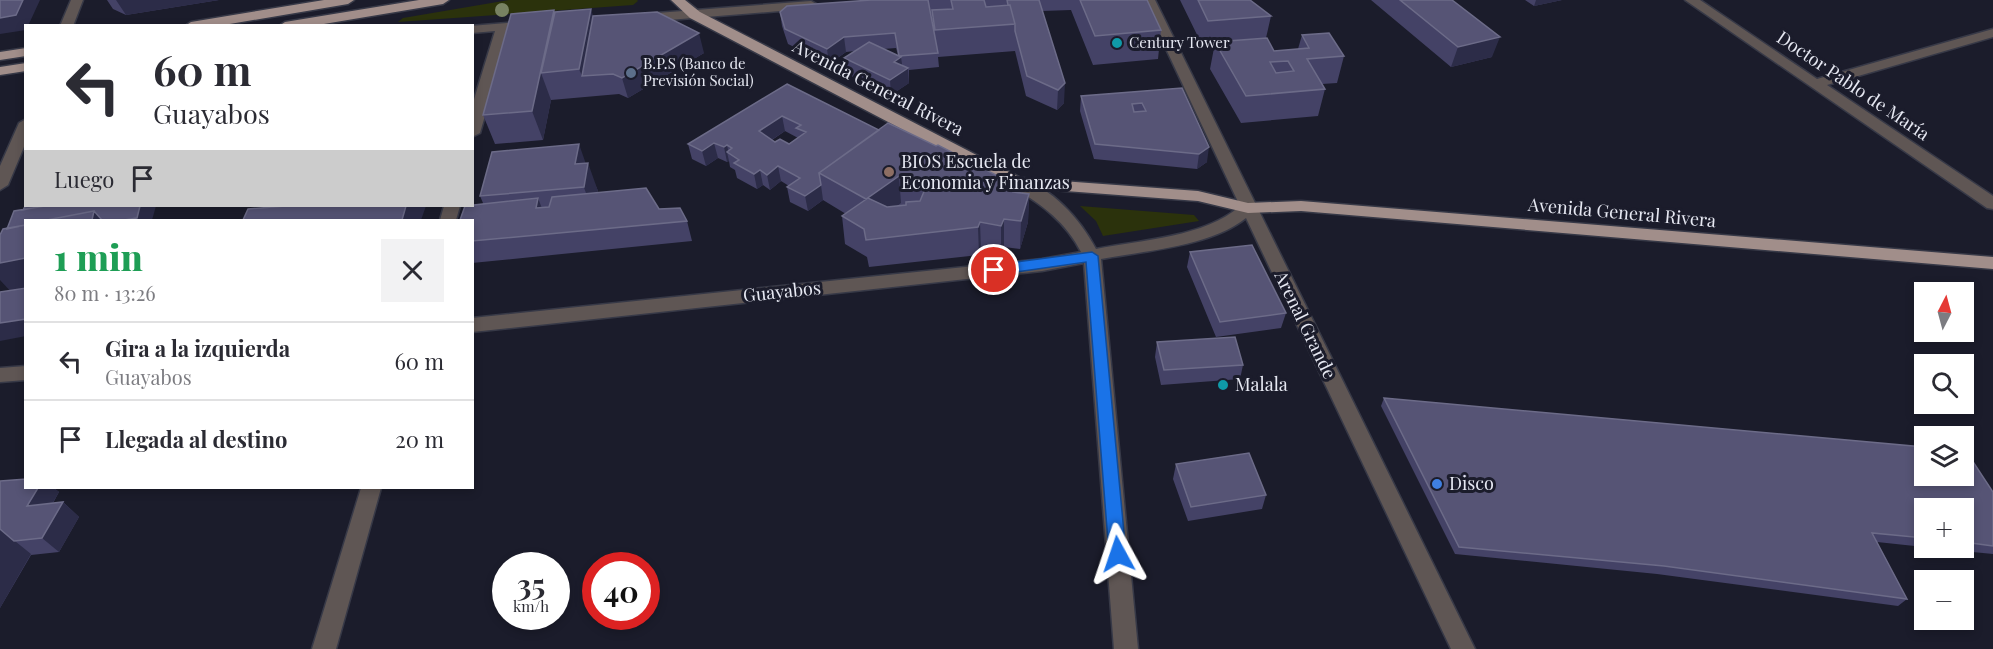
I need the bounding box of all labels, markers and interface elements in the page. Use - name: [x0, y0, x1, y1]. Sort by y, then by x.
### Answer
- street label: Doctor Pablo de María: [1772, 25, 1935, 145]
- place label: Century Tower: [1129, 32, 1230, 52]
- street label: Avenida General Rivera: [788, 33, 968, 141]
- marker: Century Tower: [1110, 36, 1124, 50]
- text: 60 m: [153, 41, 251, 97]
- icon: left: [54, 48, 132, 126]
- place label: B.P.S (Banco de Previsión Social): [643, 53, 754, 90]
- marker: B.P.S (Banco de Previsión Social): [624, 66, 638, 80]
- text: Guayabos: [153, 95, 270, 131]
- place label: BIOS Escuela de Economia y Finanzas: [901, 149, 1070, 194]
- icon: arrive: [126, 162, 159, 195]
- text: Luego: [54, 164, 114, 194]
- marker: BIOS Escuela de Economia y Finanzas: [882, 165, 896, 179]
- street label: Avenida General Rivera: [1526, 192, 1717, 232]
- text: 1 min: [54, 232, 143, 280]
- button: close: [381, 239, 444, 302]
- pin: [968, 244, 1019, 295]
- icon: arrive: [977, 253, 1010, 286]
- street label: Arenal Grande: [1269, 266, 1342, 383]
- street label: Guayabos: [742, 275, 822, 307]
- text: 80 m · 13:26: [54, 279, 156, 306]
- north arrow: [1914, 282, 1974, 342]
- map controls: [1914, 282, 1974, 630]
- text: Gira a la izquierda: [105, 333, 290, 363]
- icon: left: [54, 345, 87, 378]
- text: 60 m: [394, 346, 444, 376]
- button: search: [1914, 354, 1974, 414]
- text: Guayabos: [105, 363, 192, 390]
- place label: Malala: [1235, 372, 1288, 396]
- marker: Malala: [1216, 378, 1230, 392]
- icon: arrive: [54, 423, 87, 456]
- text: Llegada al destino: [105, 424, 287, 454]
- text: 20 m: [395, 424, 444, 454]
- button: layers: [1914, 426, 1974, 486]
- place label: Disco: [1449, 471, 1494, 495]
- marker: Disco: [1430, 477, 1444, 491]
- button: +: [1914, 498, 1974, 558]
- position arrow: [1086, 522, 1150, 586]
- speed limit sign: 40: [582, 552, 660, 630]
- text: 35: [517, 564, 545, 604]
- button: −: [1914, 570, 1974, 630]
- text: km/h: [513, 596, 549, 616]

